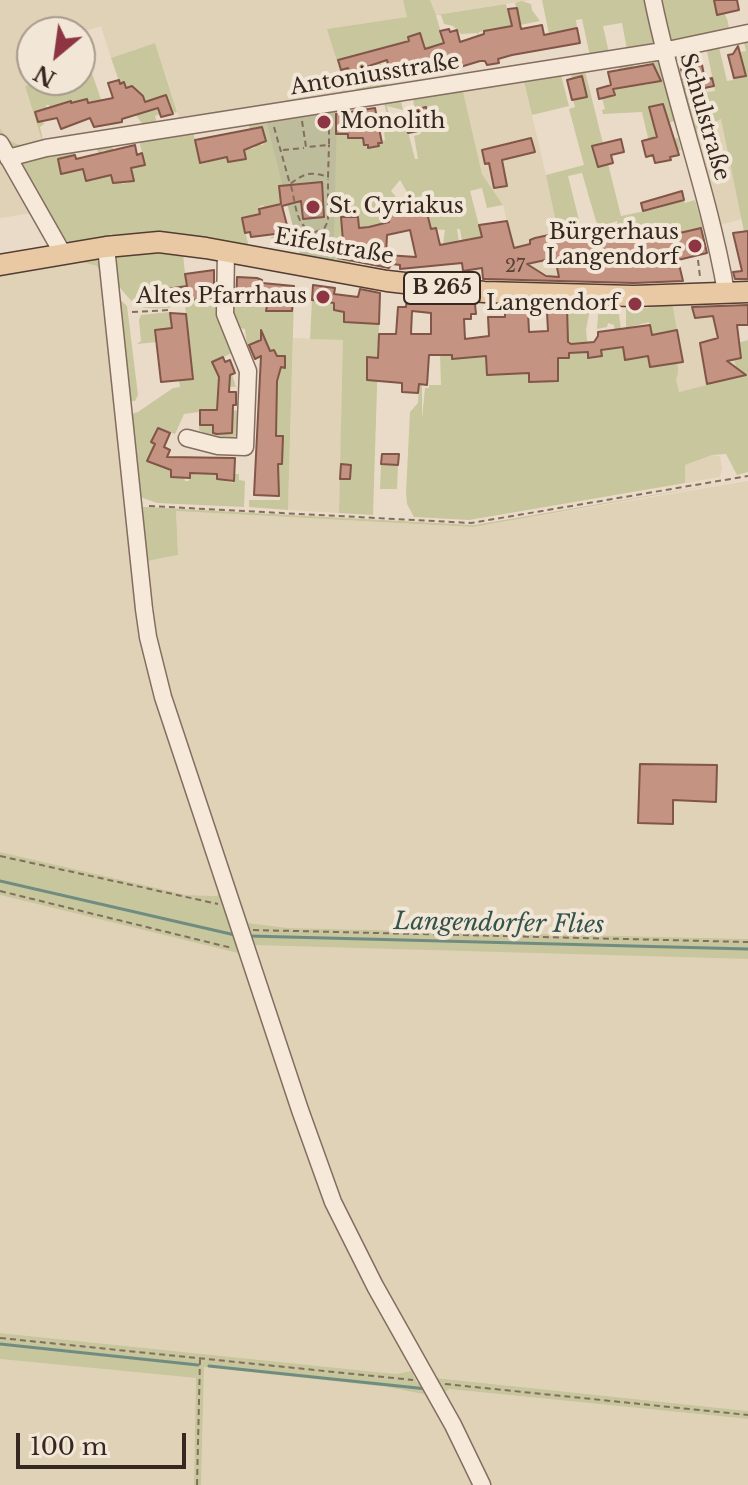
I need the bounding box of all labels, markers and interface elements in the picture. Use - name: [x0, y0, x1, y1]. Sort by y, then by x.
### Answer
- north arrow: [16, 16, 96, 96]
- street label: Antoniusstraße: [289, 49, 461, 101]
- street label: Schulstraße: [673, 50, 735, 184]
- text: N: [30, 59, 61, 93]
- place label: Monolith: [340, 109, 445, 135]
- marker: Monolith: [315, 113, 333, 131]
- place label: St. Cyriakus: [329, 194, 464, 220]
- marker: St. Cyriakus: [304, 198, 322, 216]
- place label: Bürgerhaus Langendorf: [546, 220, 679, 272]
- street label: Eifelstraße: [272, 224, 396, 270]
- marker: Bürgerhaus Langendorf: [686, 237, 704, 255]
- house number: 27: [505, 256, 525, 278]
- road number: B 265: [404, 272, 480, 304]
- place label: Altes Pfarrhaus: [136, 284, 307, 310]
- marker: Altes Pfarrhaus: [314, 288, 332, 306]
- place label: Langendorf: [486, 291, 619, 317]
- marker: Langendorf: [626, 295, 644, 313]
- water label: Langendorfer Flies: [393, 908, 605, 940]
- scale bar: [20, 1417, 190, 1467]
- text: 100 m: [30, 1432, 108, 1461]

